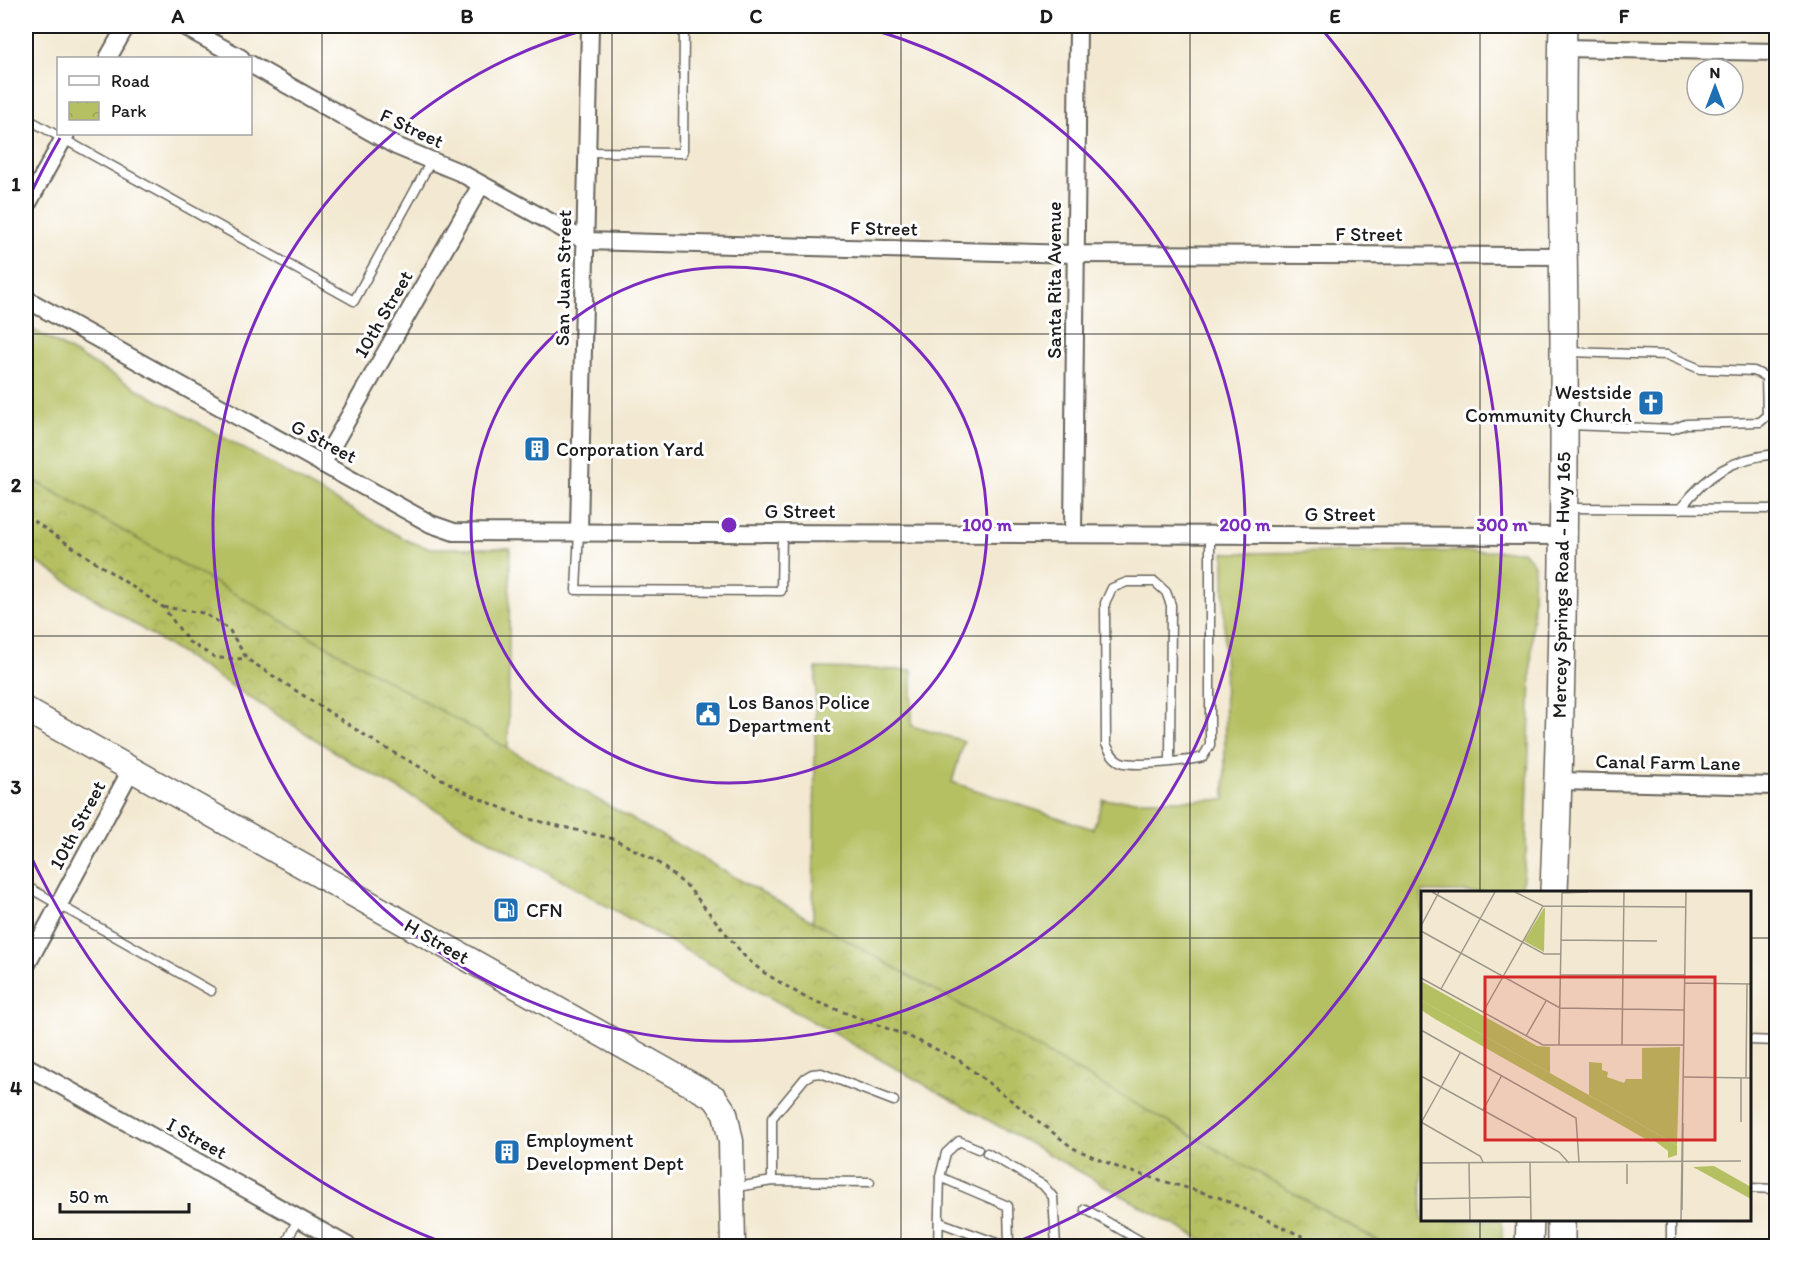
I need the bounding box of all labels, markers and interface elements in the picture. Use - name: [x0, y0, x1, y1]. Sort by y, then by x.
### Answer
- text: A: [171, 4, 185, 28]
- text: B: [461, 4, 474, 28]
- text: C: [750, 4, 763, 28]
- text: D: [1039, 4, 1053, 28]
- text: E: [1329, 4, 1341, 28]
- text: F: [1619, 4, 1630, 28]
- legend: [57, 57, 252, 135]
- north arrow: [1685, 57, 1745, 117]
- text: N: [1710, 63, 1720, 82]
- text: Road: [111, 70, 150, 92]
- text: Park: [111, 100, 146, 122]
- street label: F Street: [376, 103, 448, 153]
- text: 1: [11, 172, 21, 196]
- street label: Santa Rita Avenue: [1042, 201, 1066, 359]
- street label: San Juan Street: [550, 209, 576, 346]
- street label: F Street: [850, 215, 918, 241]
- street label: F Street: [1335, 222, 1403, 246]
- street label: 10th Street: [348, 266, 418, 362]
- place label: Westside Community Church: [1465, 380, 1632, 427]
- church icon: Westside Community Church: [1636, 388, 1666, 418]
- street label: G Street: [287, 414, 361, 468]
- building icon: Corporation Yard: [522, 434, 552, 464]
- place label: Corporation Yard: [556, 437, 704, 461]
- street label: Mercey Springs Road - Hwy 165: [1547, 451, 1575, 719]
- text: 2: [11, 473, 22, 497]
- street label: G Street: [764, 499, 836, 523]
- street label: G Street: [1304, 502, 1376, 526]
- text: 100 m: [962, 514, 1013, 536]
- text: 200 m: [1220, 514, 1271, 536]
- text: 300 m: [1476, 514, 1528, 536]
- centre of rings: [719, 515, 739, 535]
- place label: Los Banos Police Department: [728, 690, 870, 737]
- public building icon: Los Banos Police Department: [693, 699, 723, 729]
- street label: Canal Farm Lane: [1595, 749, 1741, 775]
- text: 3: [11, 775, 22, 799]
- street label: 10th Street: [44, 776, 111, 873]
- inset map: [1421, 891, 1751, 1221]
- fuel station icon: CFN: [491, 895, 521, 925]
- place label: CFN: [526, 898, 563, 922]
- street label: H Street: [400, 913, 474, 969]
- text: 4: [10, 1076, 22, 1100]
- street label: I Street: [163, 1112, 231, 1164]
- place label: Employment Development Dept: [526, 1128, 684, 1175]
- building icon: Employment Development Dept: [492, 1137, 522, 1167]
- scale bar: [60, 1176, 189, 1214]
- text: 50 m: [69, 1186, 109, 1208]

